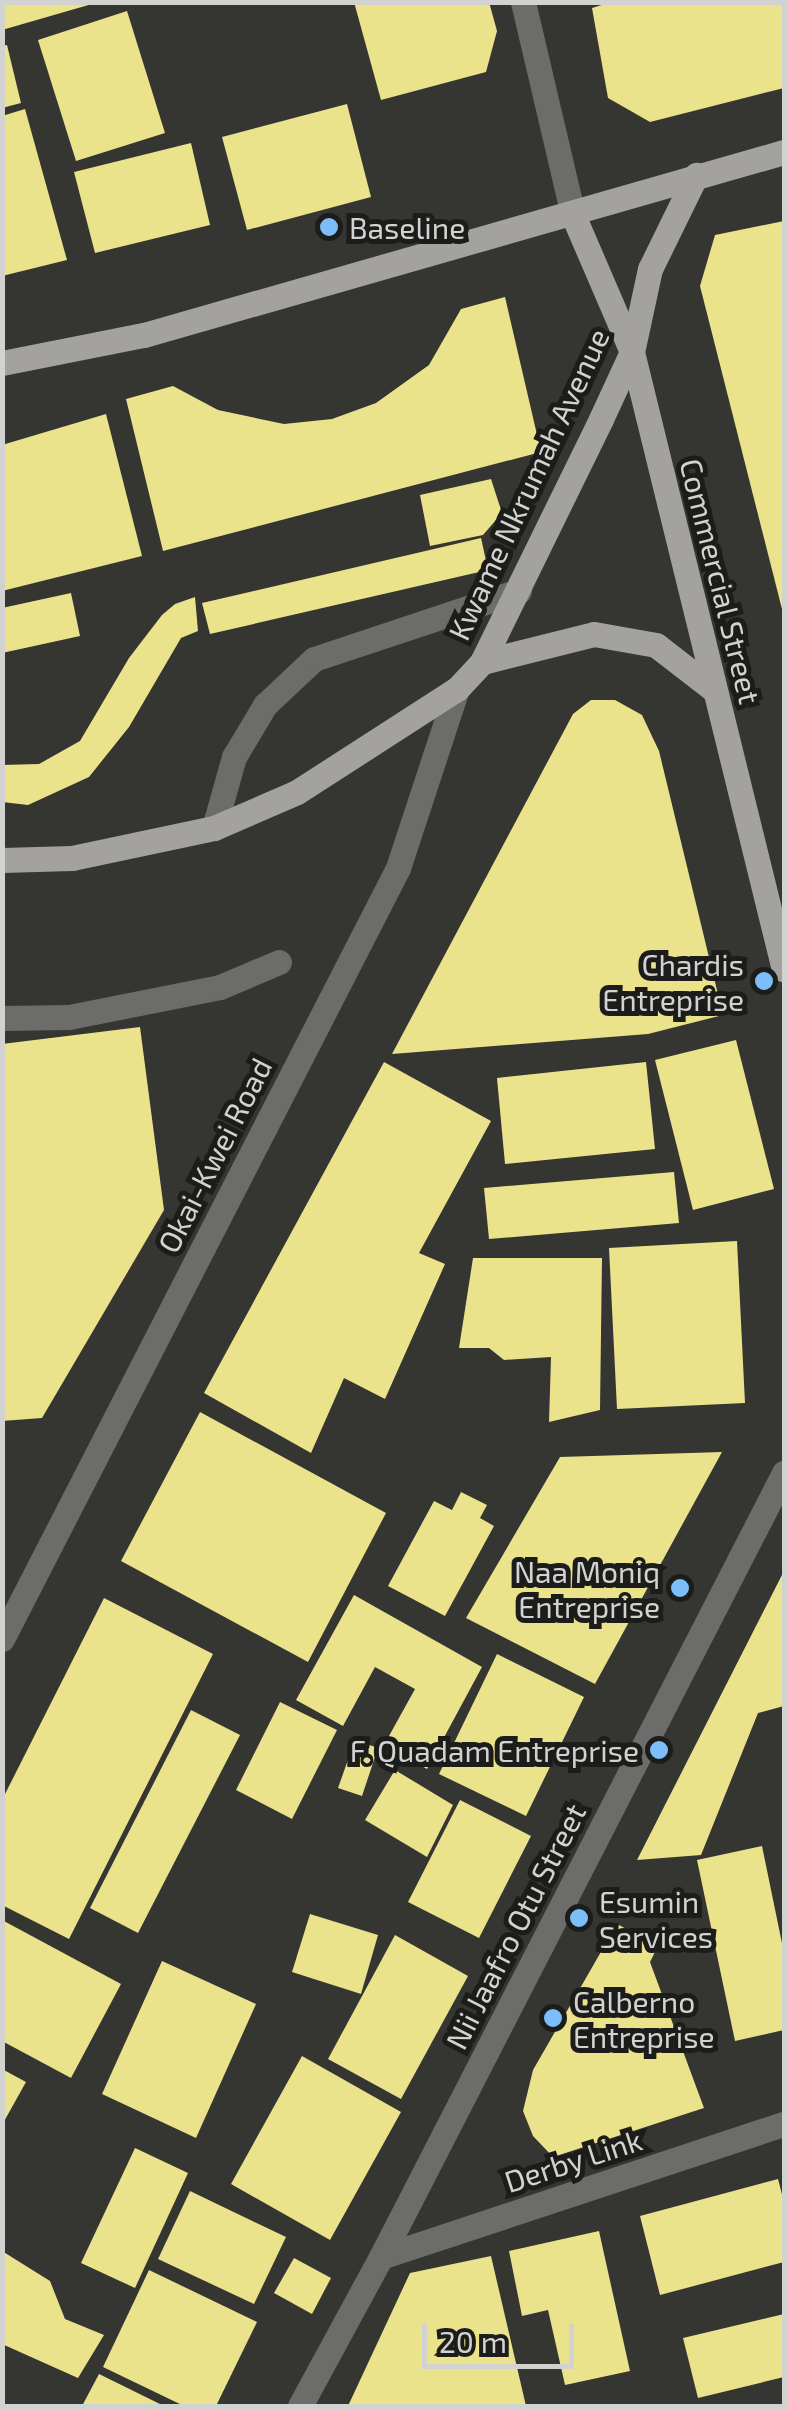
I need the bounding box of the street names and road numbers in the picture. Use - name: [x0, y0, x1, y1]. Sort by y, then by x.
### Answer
- street label: Kwame Nkrumah Avenue: [440, 322, 616, 646]
- street label: Commercial Street: [673, 454, 769, 708]
- street label: Okai-Kwei Road: [149, 1052, 279, 1258]
- street label: Nii Jaafro Otu Street: [437, 1797, 593, 2055]
- street label: Derby Link: [499, 2121, 647, 2199]

